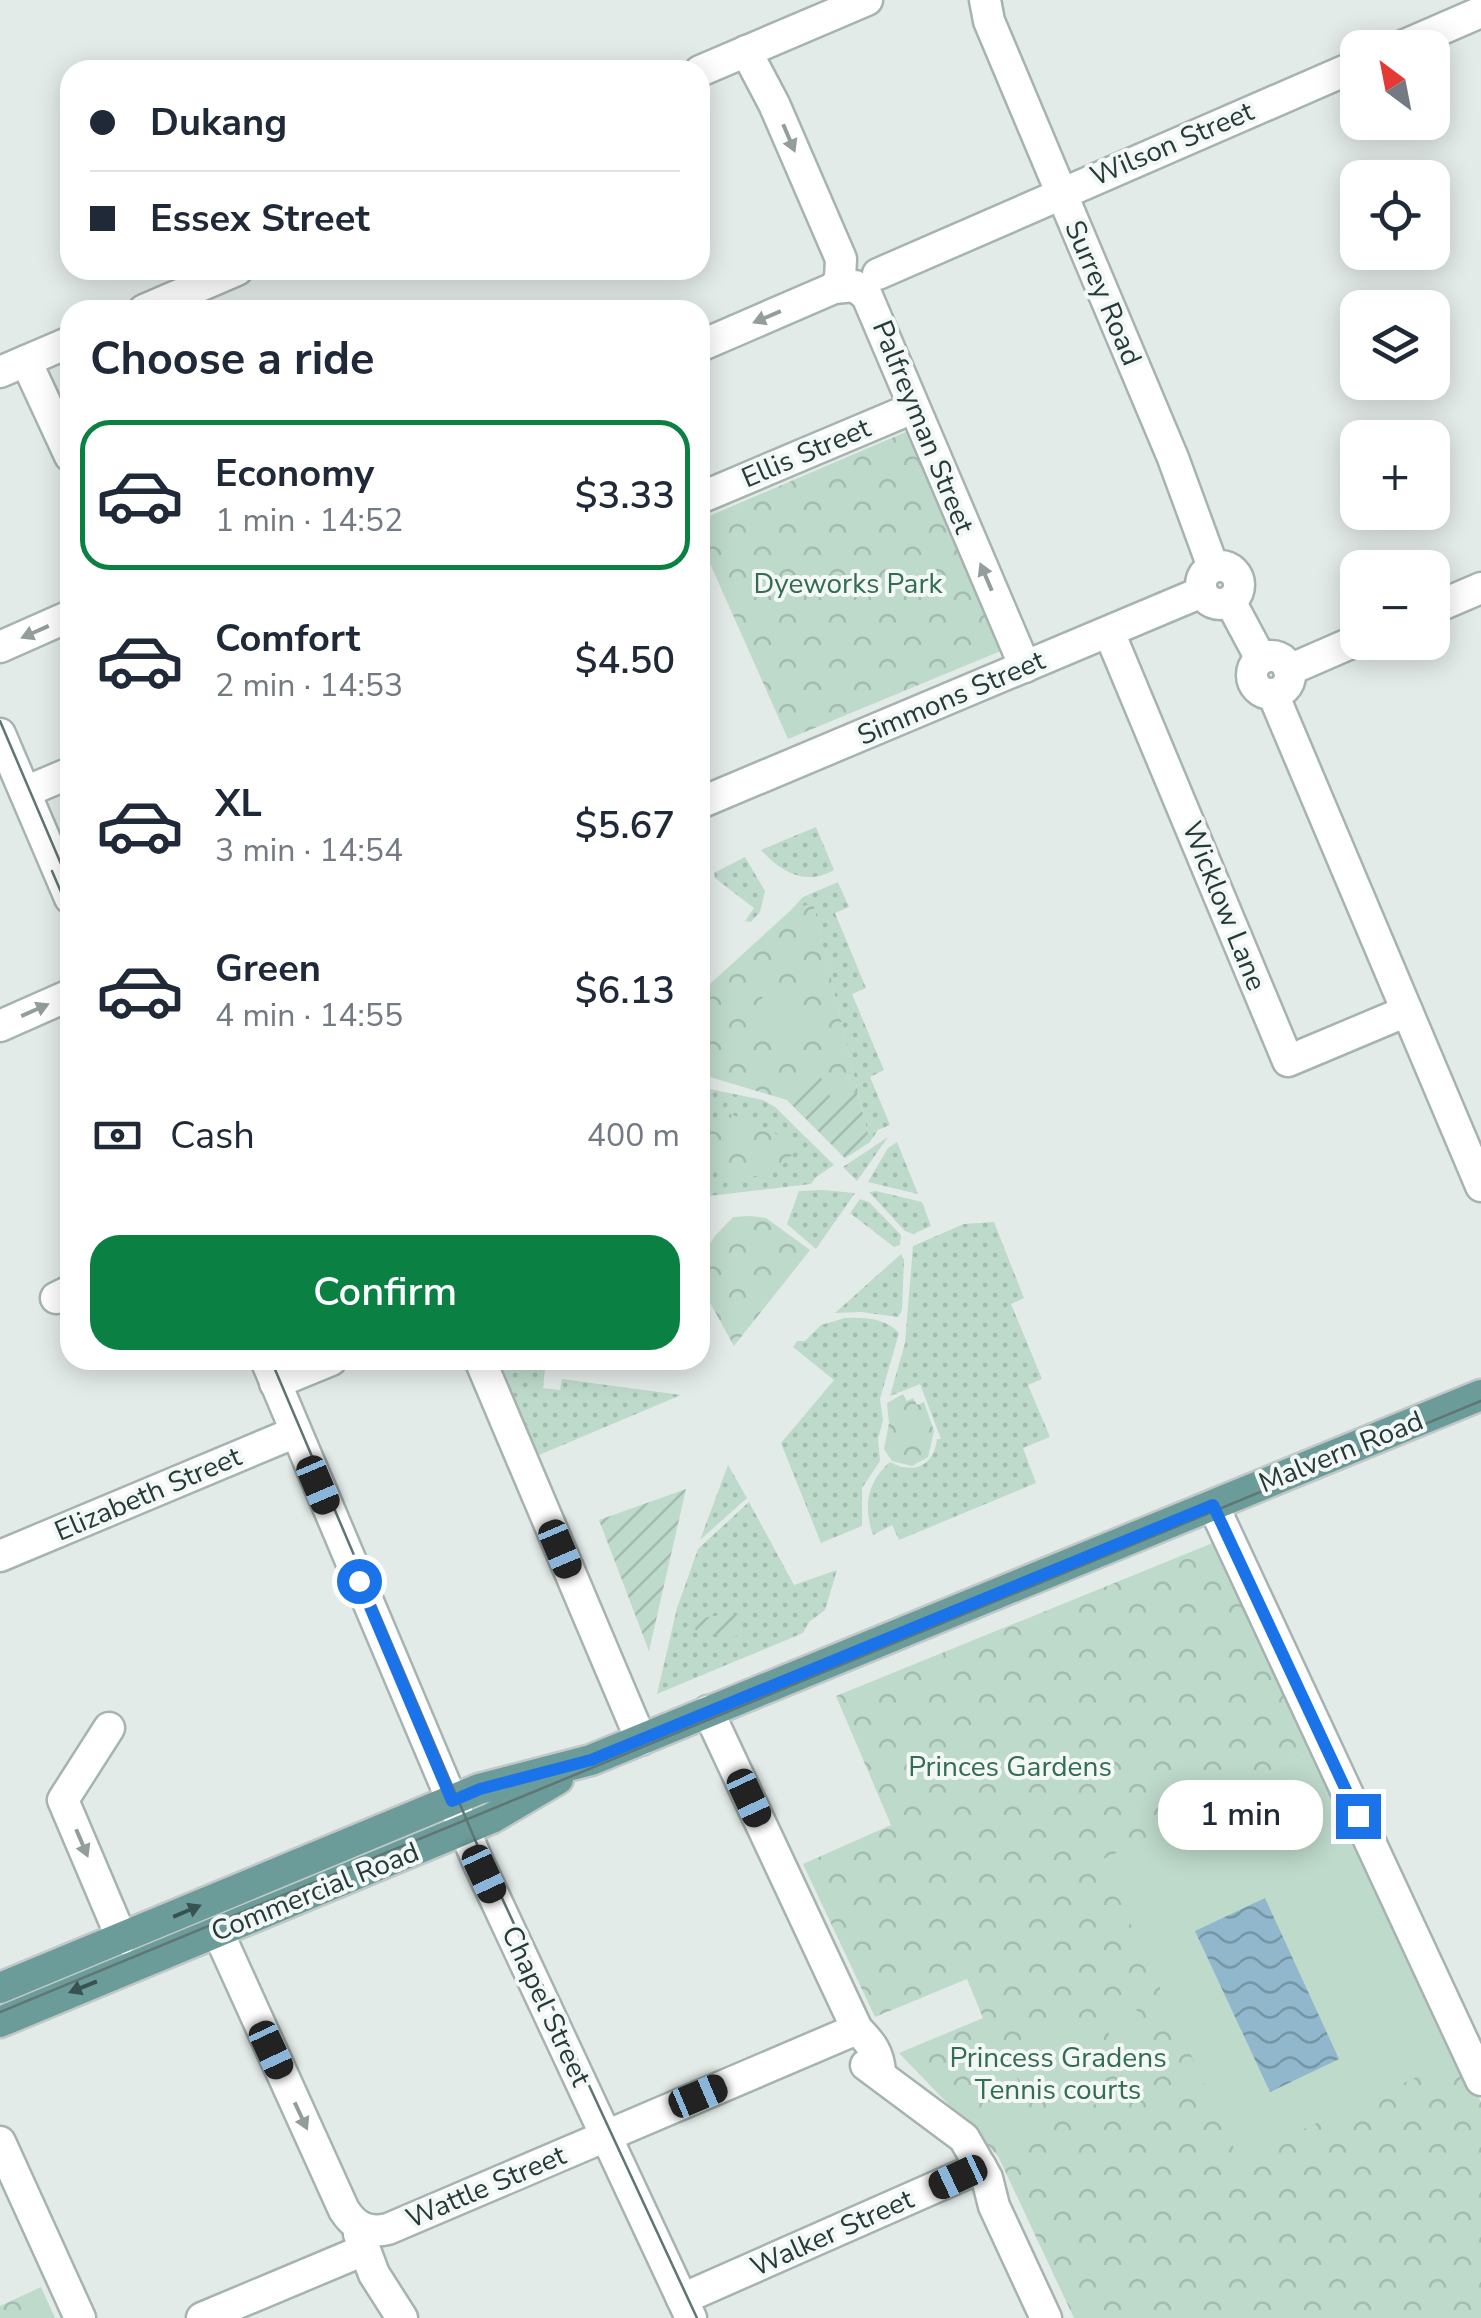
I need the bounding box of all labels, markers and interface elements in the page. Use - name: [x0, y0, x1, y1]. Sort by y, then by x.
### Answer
- north arrow: [1340, 30, 1450, 140]
- map controls: [1340, 30, 1450, 660]
- street label: Wilson Street: [1084, 92, 1260, 195]
- text: Dukang: [150, 97, 287, 148]
- one-way arrow: [781, 124, 797, 154]
- button: locate: [1340, 160, 1450, 270]
- text: Essex Street: [150, 193, 370, 244]
- street label: Surrey Road: [1055, 215, 1151, 371]
- button: layers: [1340, 290, 1450, 400]
- one-way arrow: [752, 309, 782, 325]
- street label: Palfreyman Street: [863, 315, 983, 539]
- text: Choose a ride: [90, 329, 375, 390]
- street label: Ellis Street: [736, 409, 876, 497]
- button: +: [1340, 420, 1450, 530]
- text: Economy: [215, 448, 374, 499]
- icon: car: [95, 450, 185, 540]
- text: $3.33: [575, 470, 675, 521]
- text: 1 min · 14:52: [215, 499, 403, 542]
- button: −: [1340, 550, 1450, 660]
- one-way arrow: [978, 562, 994, 592]
- park label: Dyeworks Park: [754, 565, 943, 603]
- text: Comfort: [215, 613, 360, 664]
- icon: car: [95, 615, 185, 705]
- one-way arrow: [20, 624, 50, 640]
- text: $4.50: [575, 635, 675, 686]
- street label: Simmons Street: [851, 641, 1051, 755]
- text: 2 min · 14:53: [215, 664, 403, 707]
- text: XL: [215, 778, 262, 829]
- icon: car: [95, 780, 185, 870]
- text: $5.67: [575, 800, 675, 851]
- street label: Wicklow Lane: [1173, 816, 1275, 996]
- text: 3 min · 14:54: [215, 829, 403, 872]
- text: Green: [215, 943, 321, 994]
- icon: car: [95, 945, 185, 1035]
- text: $6.13: [575, 965, 675, 1016]
- text: 4 min · 14:55: [215, 994, 403, 1037]
- one-way arrow: [20, 1002, 50, 1018]
- icon: cash: [90, 1108, 145, 1163]
- text: Cash: [170, 1110, 255, 1161]
- text: 400 m: [587, 1114, 680, 1157]
- button: Confirm: [90, 1235, 680, 1350]
- street label: Malvern Road: [1253, 1402, 1429, 1502]
- street label: Elizabeth Street: [49, 1438, 247, 1550]
- car: [292, 1452, 344, 1518]
- car: [534, 1516, 586, 1582]
- route start: [337, 1559, 382, 1604]
- park label: Princes Gardens: [908, 1748, 1112, 1786]
- car: [723, 1764, 775, 1832]
- callout: 1 min: [1158, 1781, 1323, 1851]
- text: 1 min: [1200, 1793, 1281, 1836]
- route end: [1336, 1794, 1381, 1839]
- one-way arrow: [74, 1828, 90, 1858]
- street label: Commercial Road: [205, 1833, 425, 1951]
- car: [458, 1840, 510, 1908]
- one-way arrow: [173, 1903, 202, 1919]
- street label: Chapel Street: [492, 1920, 600, 2092]
- one-way arrow: [68, 1980, 98, 1996]
- car: [245, 2016, 297, 2084]
- park label: Princess Gradens Tennis courts: [949, 2039, 1167, 2109]
- car: [665, 2070, 731, 2122]
- one-way arrow: [293, 2102, 310, 2131]
- street label: Wattle Street: [400, 2136, 572, 2238]
- car: [924, 2151, 992, 2203]
- street label: Walker Street: [745, 2180, 920, 2286]

